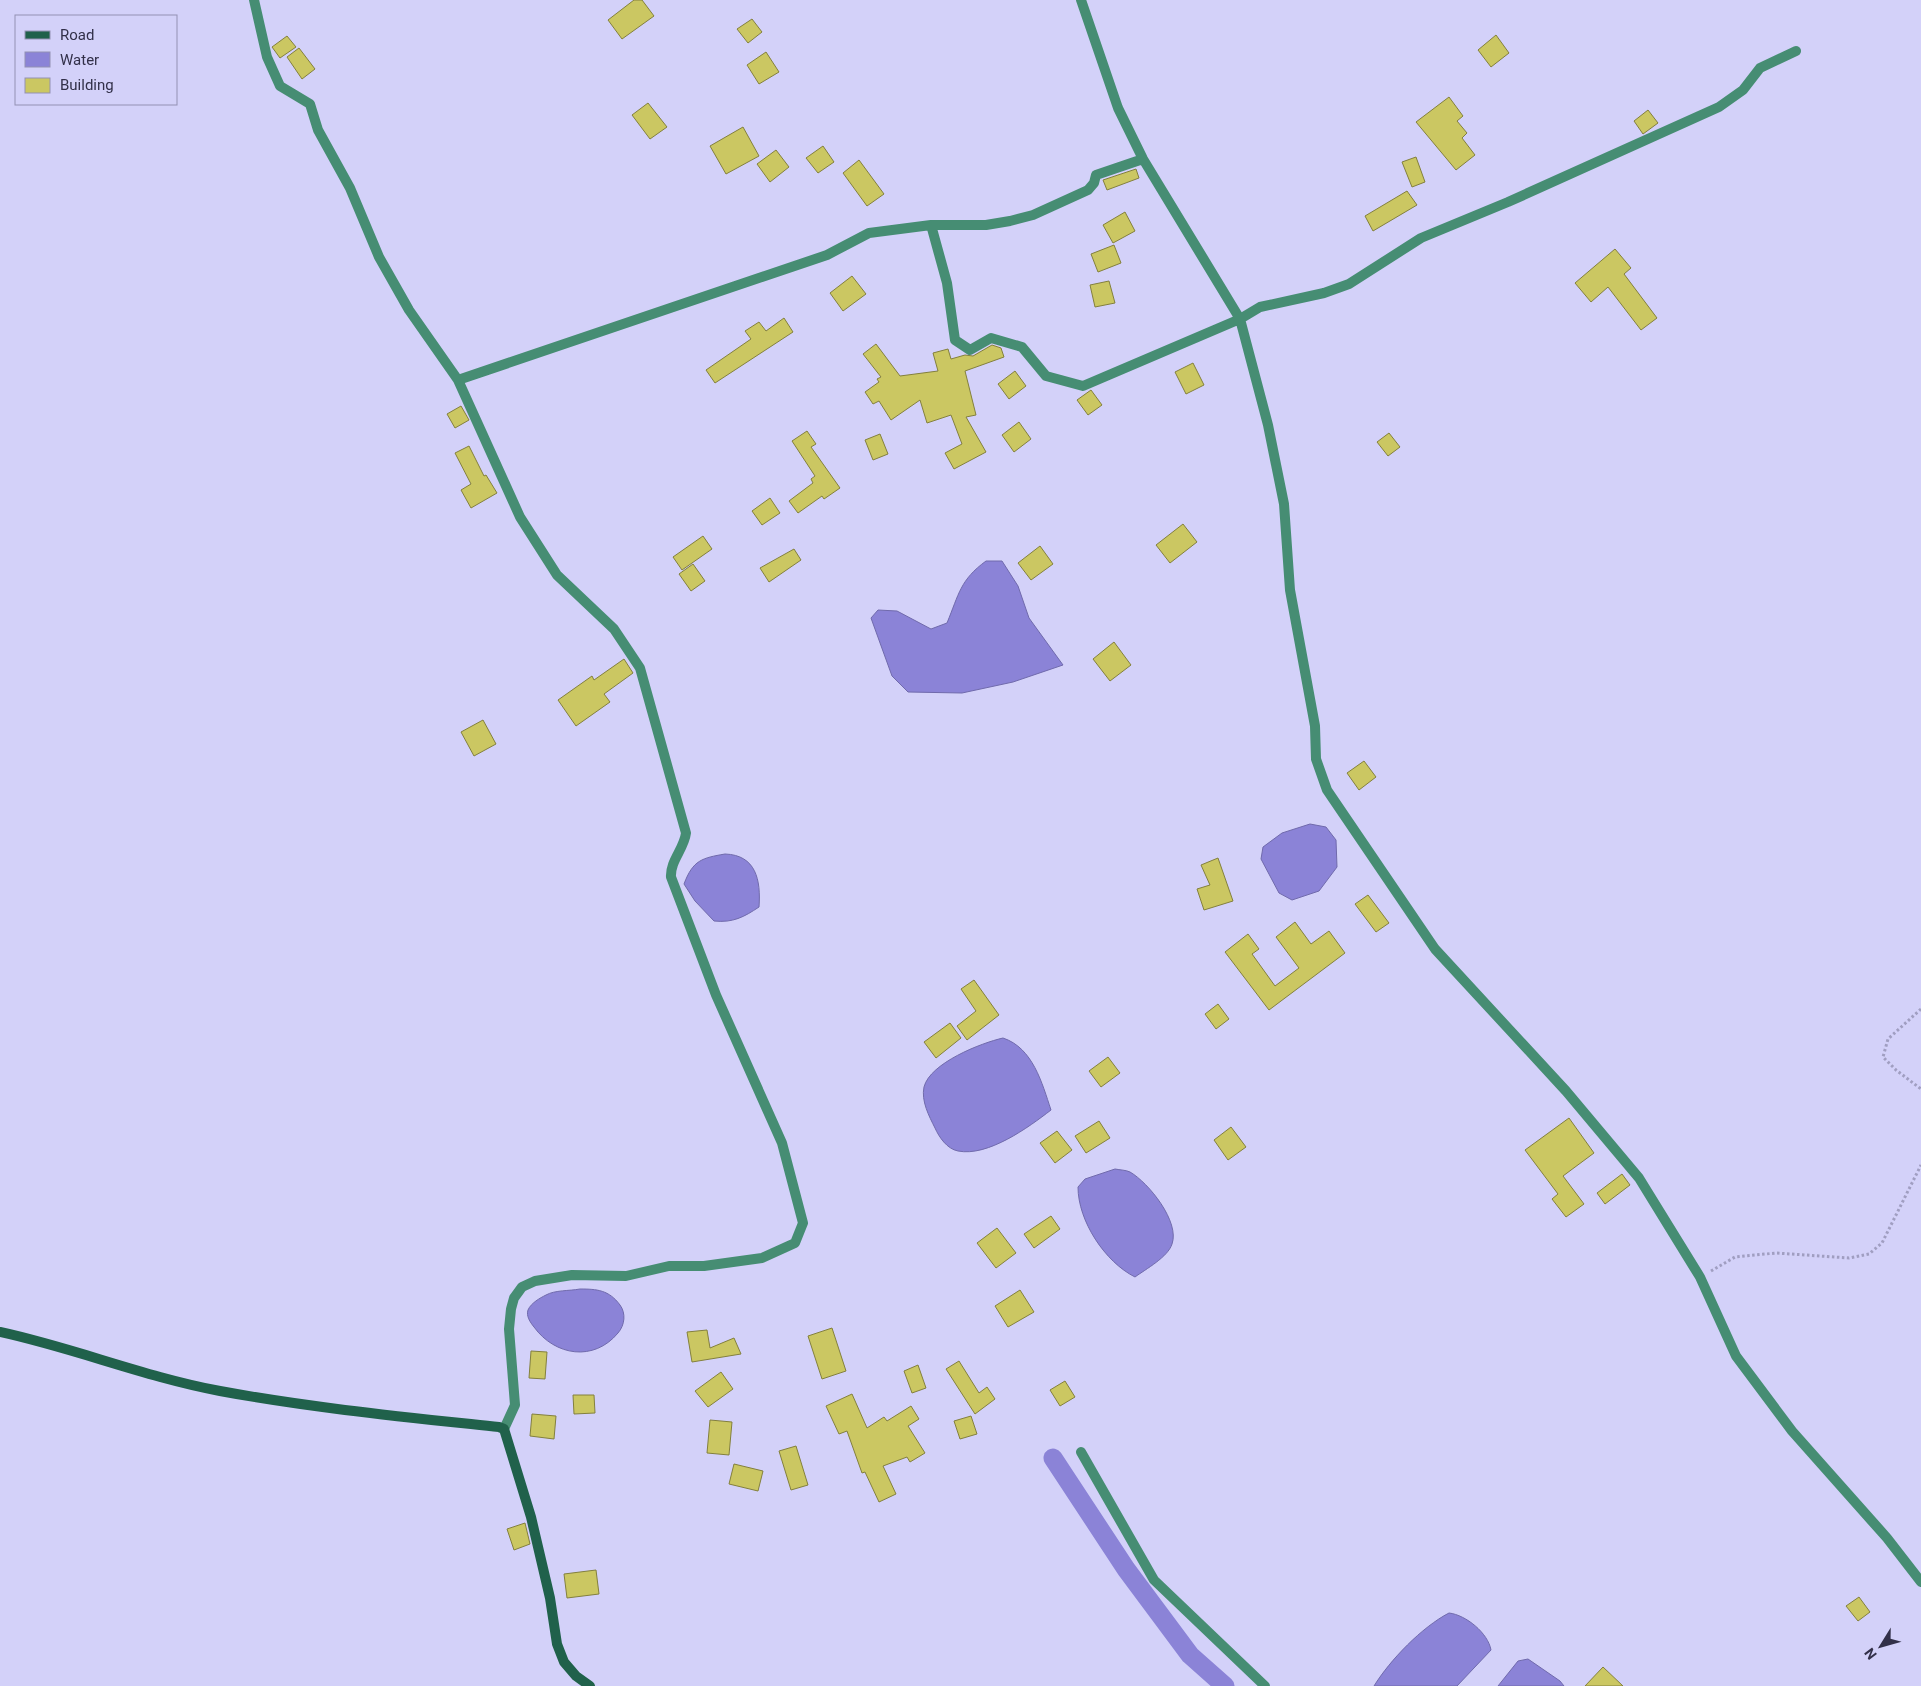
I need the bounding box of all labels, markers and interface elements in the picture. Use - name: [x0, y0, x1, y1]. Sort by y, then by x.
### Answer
- legend: [15, 15, 178, 105]
- text: Road: [60, 26, 94, 44]
- text: Water: [60, 51, 99, 69]
- text: Building: [60, 76, 114, 94]
- north arrow: [1856, 1621, 1906, 1671]
- text: N: [1861, 1645, 1880, 1663]

